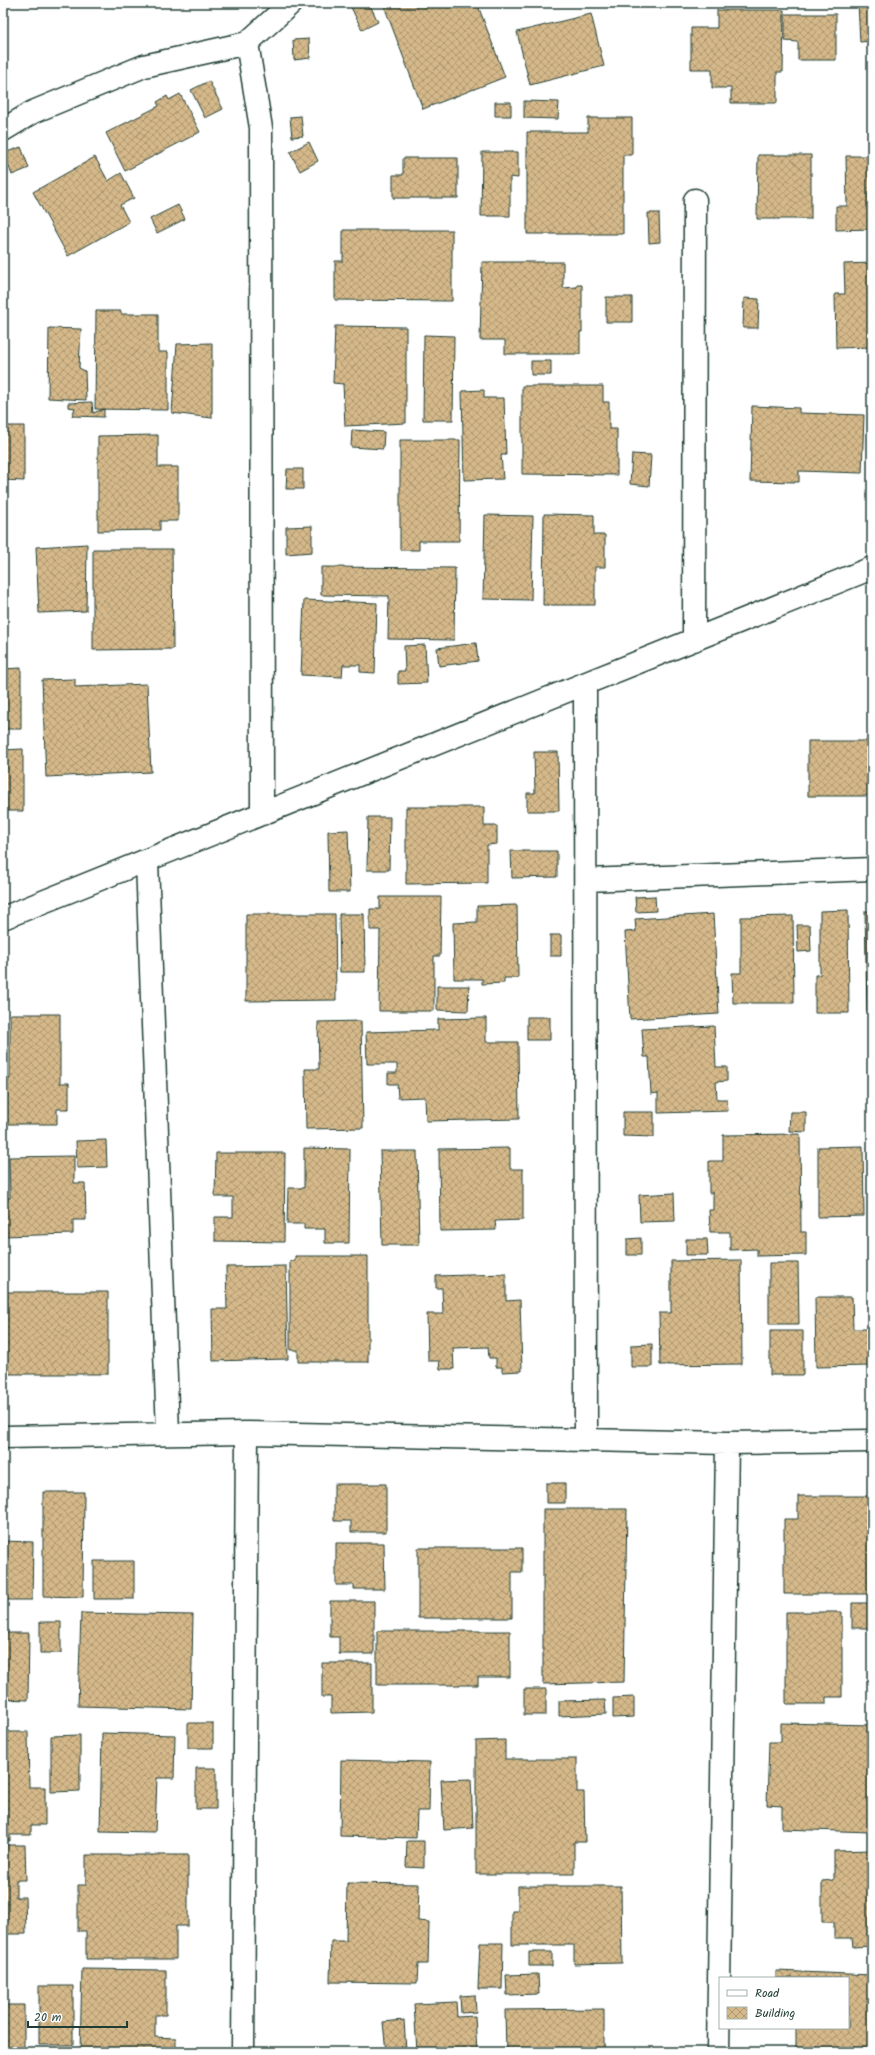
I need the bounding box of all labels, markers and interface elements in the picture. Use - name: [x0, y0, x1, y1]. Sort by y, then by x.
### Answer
- legend: [719, 1977, 849, 2029]
- text: Road: [755, 1984, 780, 2003]
- scale bar: [28, 2003, 127, 2029]
- text: Building: [755, 2004, 795, 2023]
- text: 20 m: [34, 2008, 62, 2027]

